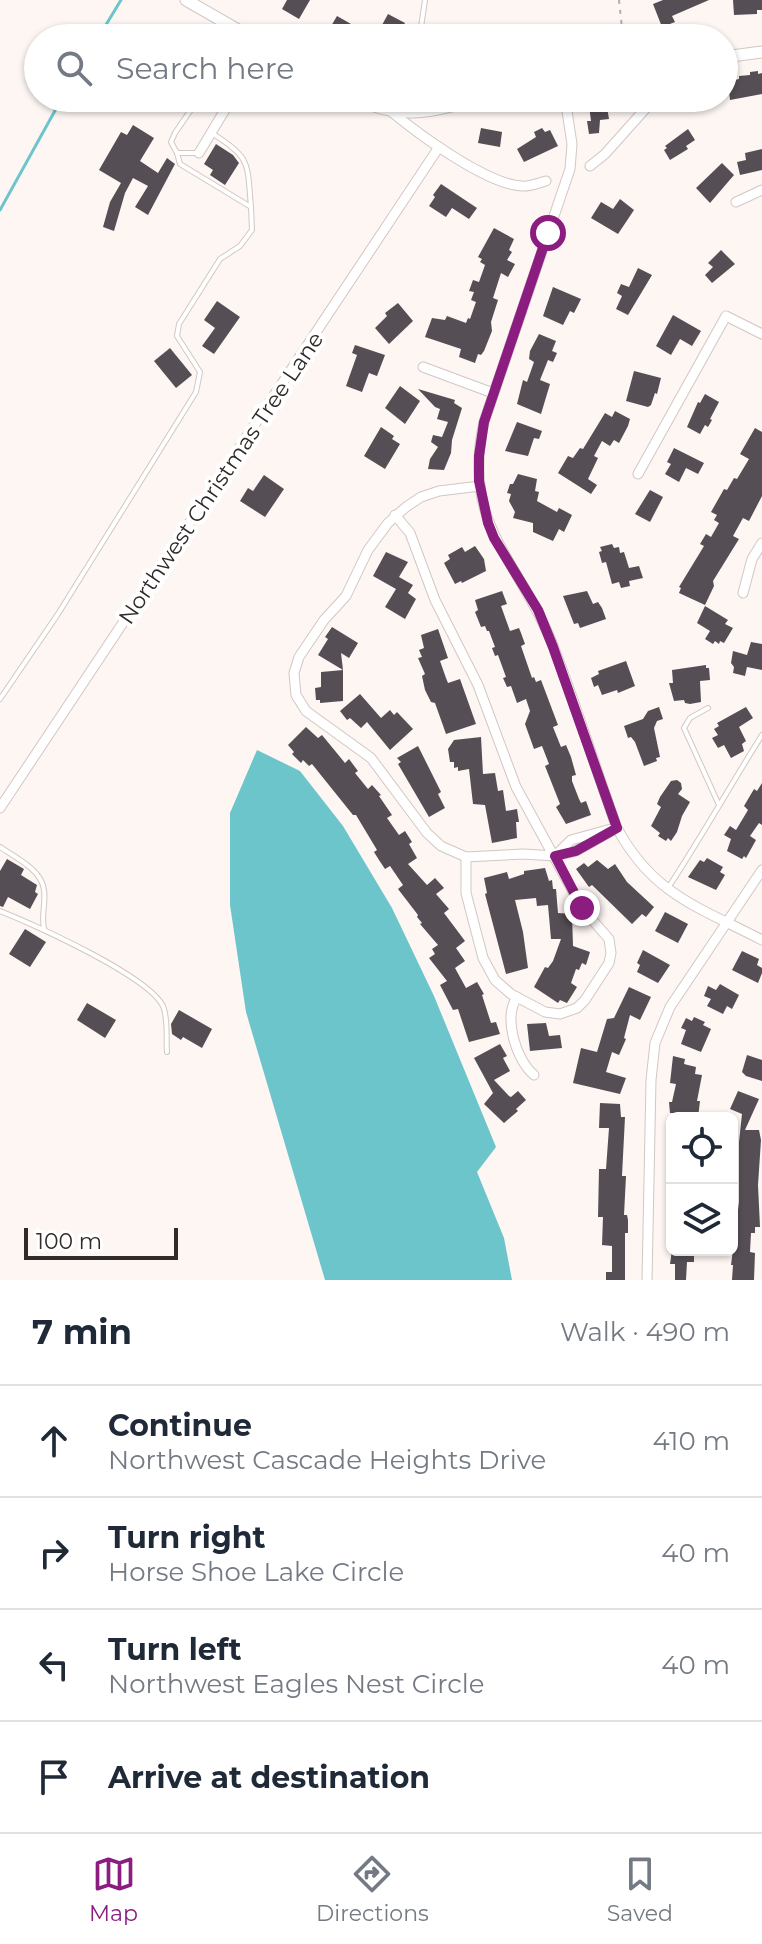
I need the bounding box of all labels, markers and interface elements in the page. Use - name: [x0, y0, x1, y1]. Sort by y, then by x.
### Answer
- search box: [24, 24, 738, 112]
- icon: search: [52, 46, 96, 90]
- text: Search here: [116, 50, 294, 87]
- route start: [530, 215, 566, 251]
- street label: Northwest Christmas Tree Lane: [113, 327, 329, 629]
- route end: [564, 890, 600, 926]
- map controls: [666, 1112, 738, 1256]
- button: locate: [666, 1112, 738, 1184]
- button: layers: [666, 1184, 738, 1256]
- scale bar: [24, 1224, 178, 1260]
- text: 100 m: [36, 1228, 102, 1255]
- text: 7 min: [32, 1311, 132, 1353]
- text: Walk · 490 m: [560, 1316, 730, 1348]
- text: Continue: [108, 1407, 252, 1444]
- icon: ahead: [32, 1419, 76, 1463]
- text: 410 m: [652, 1425, 730, 1457]
- text: Northwest Cascade Heights Drive: [108, 1444, 546, 1476]
- text: Turn right: [108, 1519, 265, 1556]
- icon: right: [32, 1531, 76, 1575]
- text: 40 m: [661, 1537, 730, 1569]
- text: Horse Shoe Lake Circle: [108, 1556, 404, 1588]
- text: Turn left: [108, 1631, 241, 1668]
- icon: left: [32, 1643, 76, 1687]
- text: 40 m: [661, 1649, 730, 1681]
- text: Northwest Eagles Nest Circle: [108, 1668, 484, 1700]
- icon: arrive: [32, 1755, 76, 1799]
- text: Arrive at destination: [108, 1759, 430, 1796]
- tab: Map: [89, 1852, 138, 1927]
- tab: Directions: [316, 1852, 429, 1927]
- tab: Saved: [607, 1852, 673, 1927]

